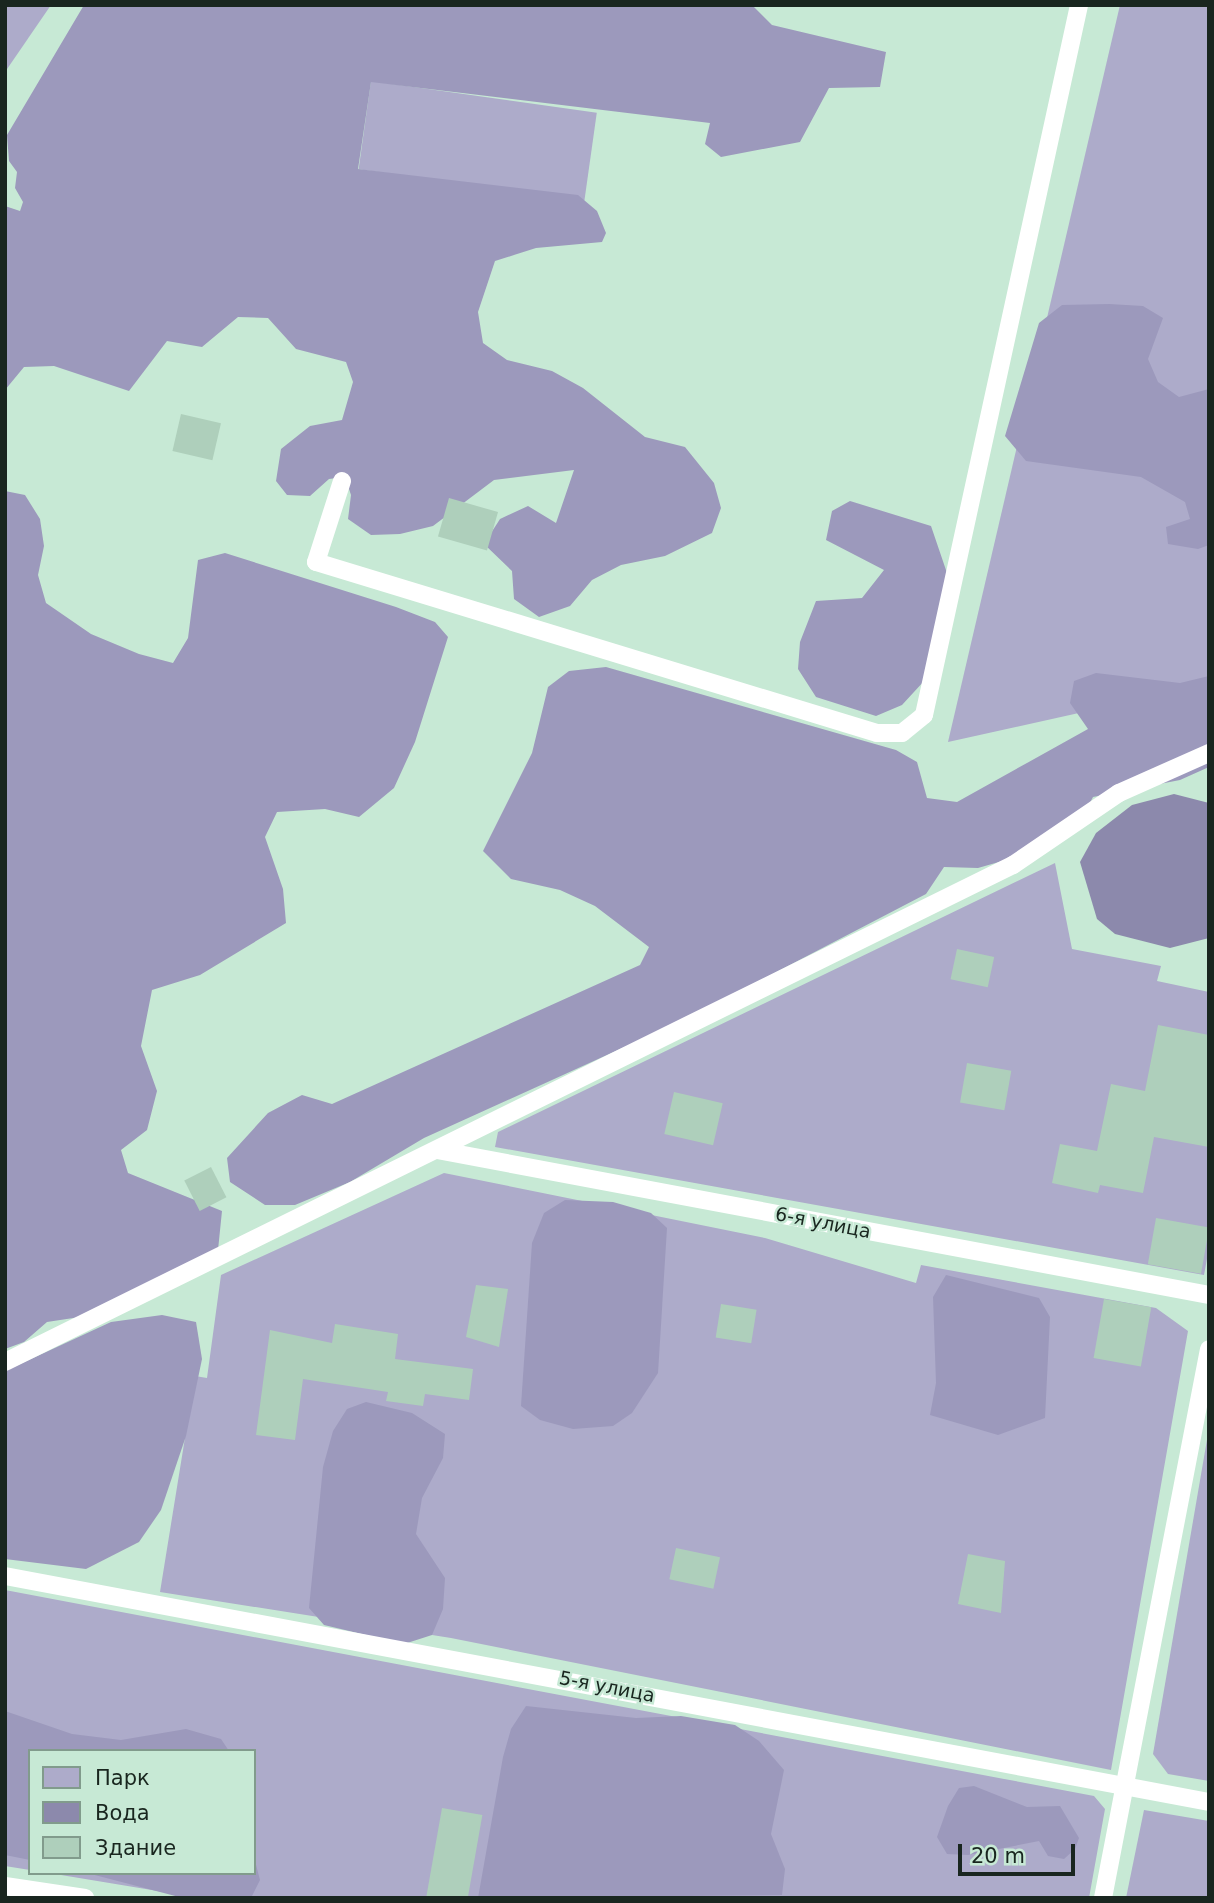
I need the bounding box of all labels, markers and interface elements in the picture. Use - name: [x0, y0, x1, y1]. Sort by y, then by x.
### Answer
- street label: 6-я улица: [773, 1203, 873, 1243]
- street label: 5-я улица: [557, 1667, 657, 1707]
- legend: [28, 1749, 256, 1875]
- text: Парк: [95, 1766, 150, 1790]
- text: Вода: [95, 1801, 150, 1825]
- scale bar: [962, 1829, 1079, 1873]
- text: Здание: [95, 1836, 176, 1860]
- text: 20 m: [971, 1844, 1025, 1868]

